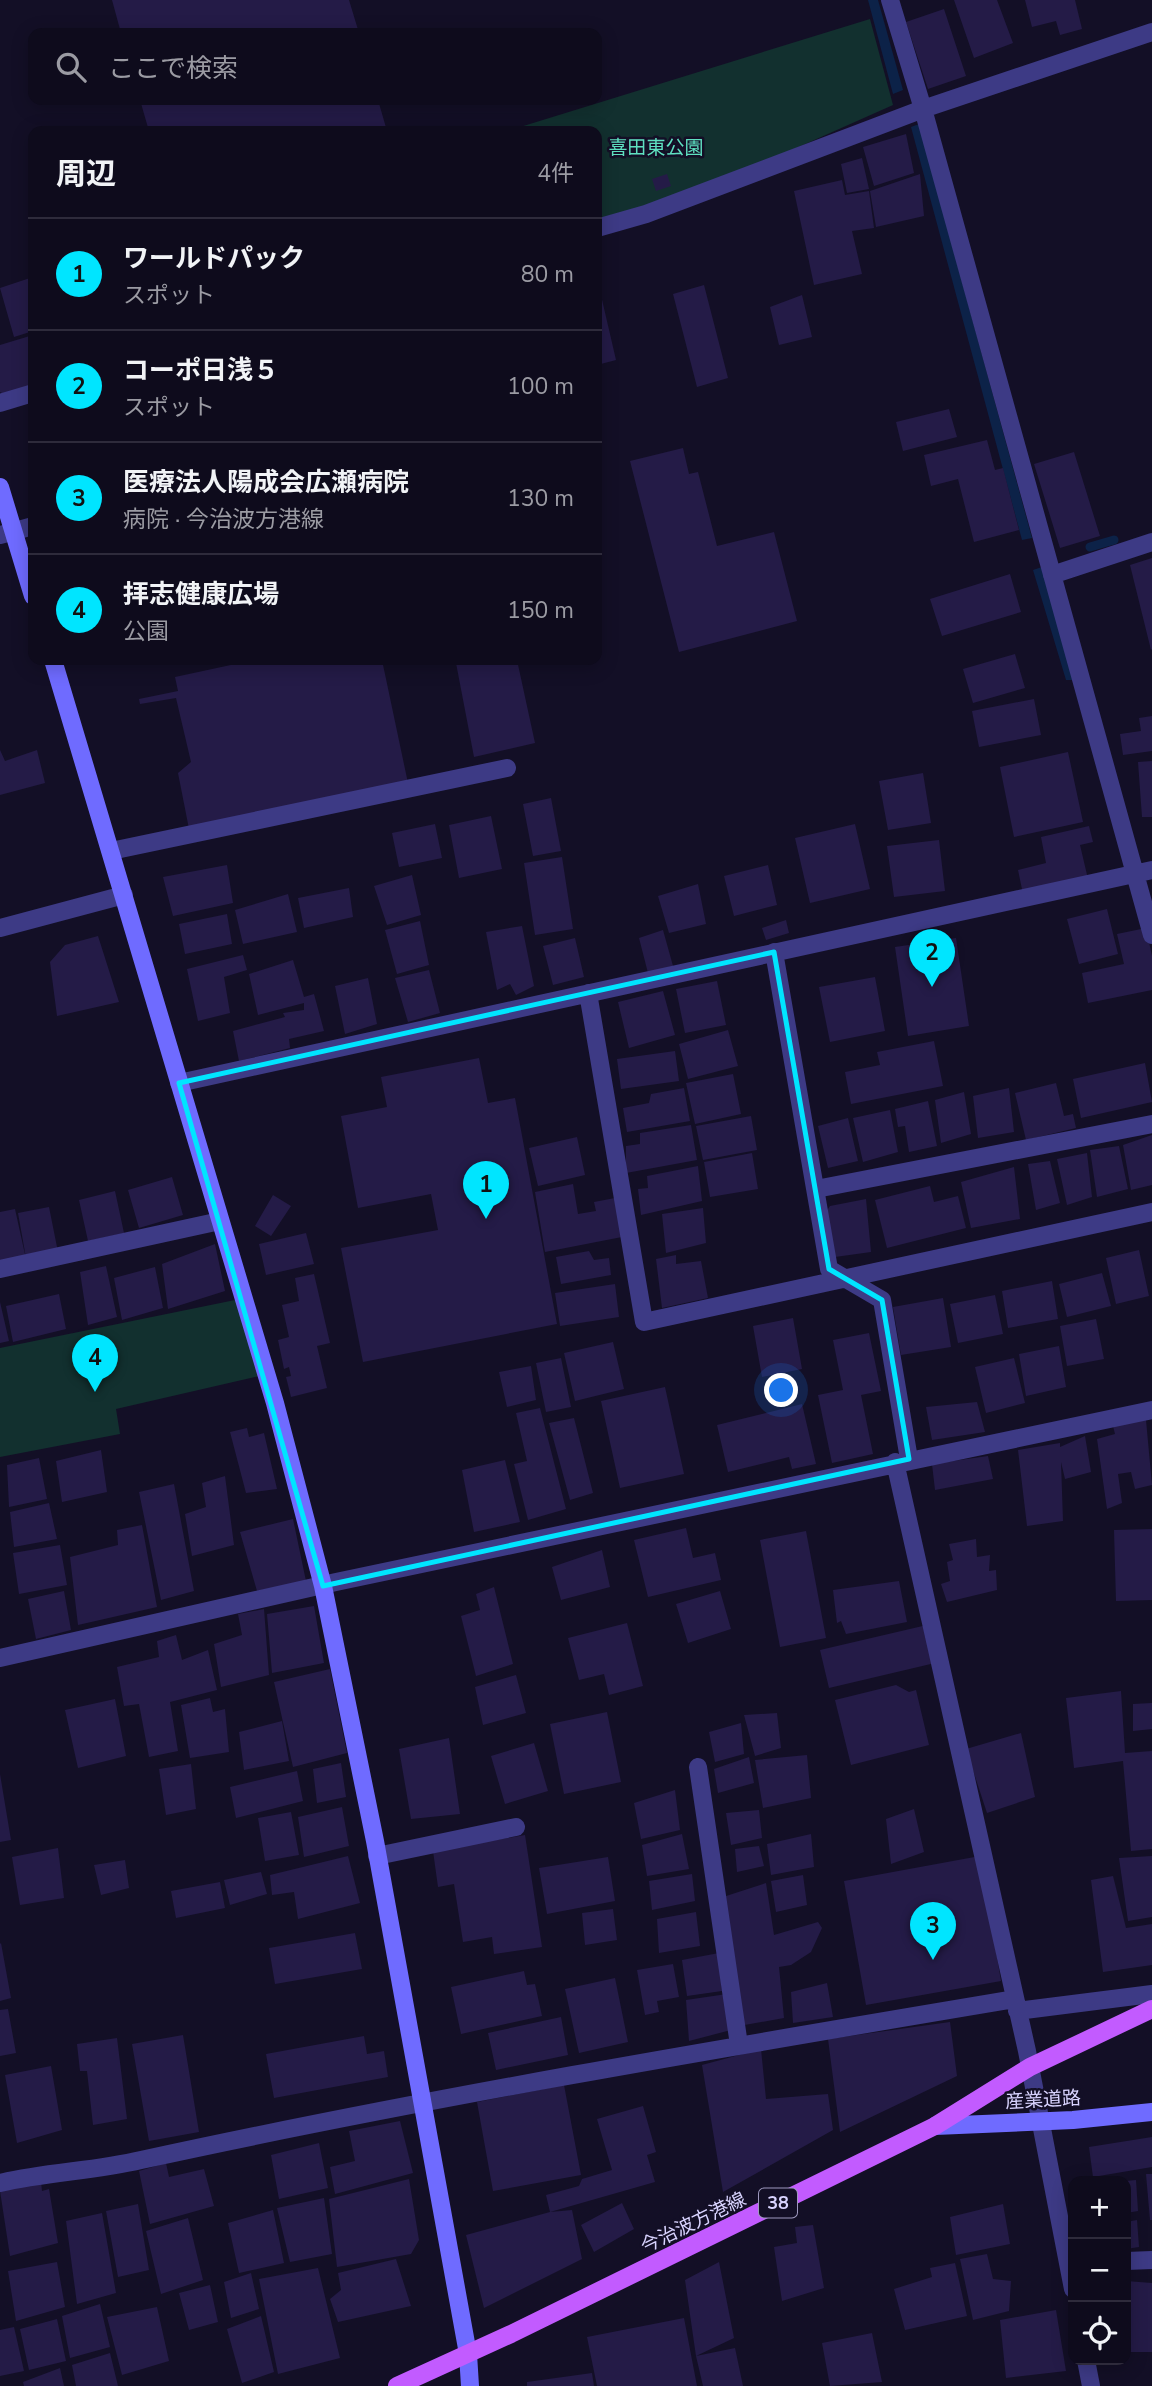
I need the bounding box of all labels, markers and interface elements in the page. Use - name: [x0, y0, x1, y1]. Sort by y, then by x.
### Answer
- search box: [28, 28, 602, 105]
- icon: search: [52, 48, 90, 86]
- text: ここで検索: [108, 51, 238, 86]
- park label: 喜田東公園: [608, 135, 704, 161]
- text: 周辺: [56, 154, 116, 195]
- text: 4件: [537, 158, 574, 189]
- text: ワールドパック: [123, 241, 305, 276]
- text: 1: [72, 259, 86, 290]
- text: 80 m: [521, 259, 574, 290]
- text: スポット: [123, 280, 215, 311]
- text: コーポ日浅５: [123, 353, 279, 388]
- text: 2: [72, 371, 86, 402]
- text: 100 m: [507, 371, 574, 402]
- text: スポット: [123, 392, 215, 423]
- text: 医療法人陽成会広瀬病院: [123, 465, 409, 500]
- text: 3: [72, 483, 86, 514]
- text: 130 m: [507, 483, 574, 514]
- text: 病院 · 今治波方港線: [123, 504, 324, 535]
- text: 拝志健康広場: [123, 577, 279, 612]
- text: 4: [72, 595, 86, 626]
- text: 150 m: [507, 595, 574, 626]
- text: 公園: [123, 616, 169, 647]
- pin: 2: [909, 929, 955, 987]
- pin: 1: [463, 1161, 509, 1219]
- pin: 4: [72, 1334, 118, 1392]
- your location: [764, 1373, 798, 1407]
- pin: 3: [910, 1902, 956, 1960]
- street label: 産業道路: [1004, 2085, 1082, 2115]
- map controls: [1068, 2176, 1131, 2365]
- button: +: [1068, 2176, 1131, 2239]
- street label: 今治波方港線: [637, 2186, 750, 2260]
- road number: 38: [759, 2188, 797, 2218]
- button: −: [1068, 2239, 1131, 2302]
- button: locate: [1068, 2302, 1131, 2365]

